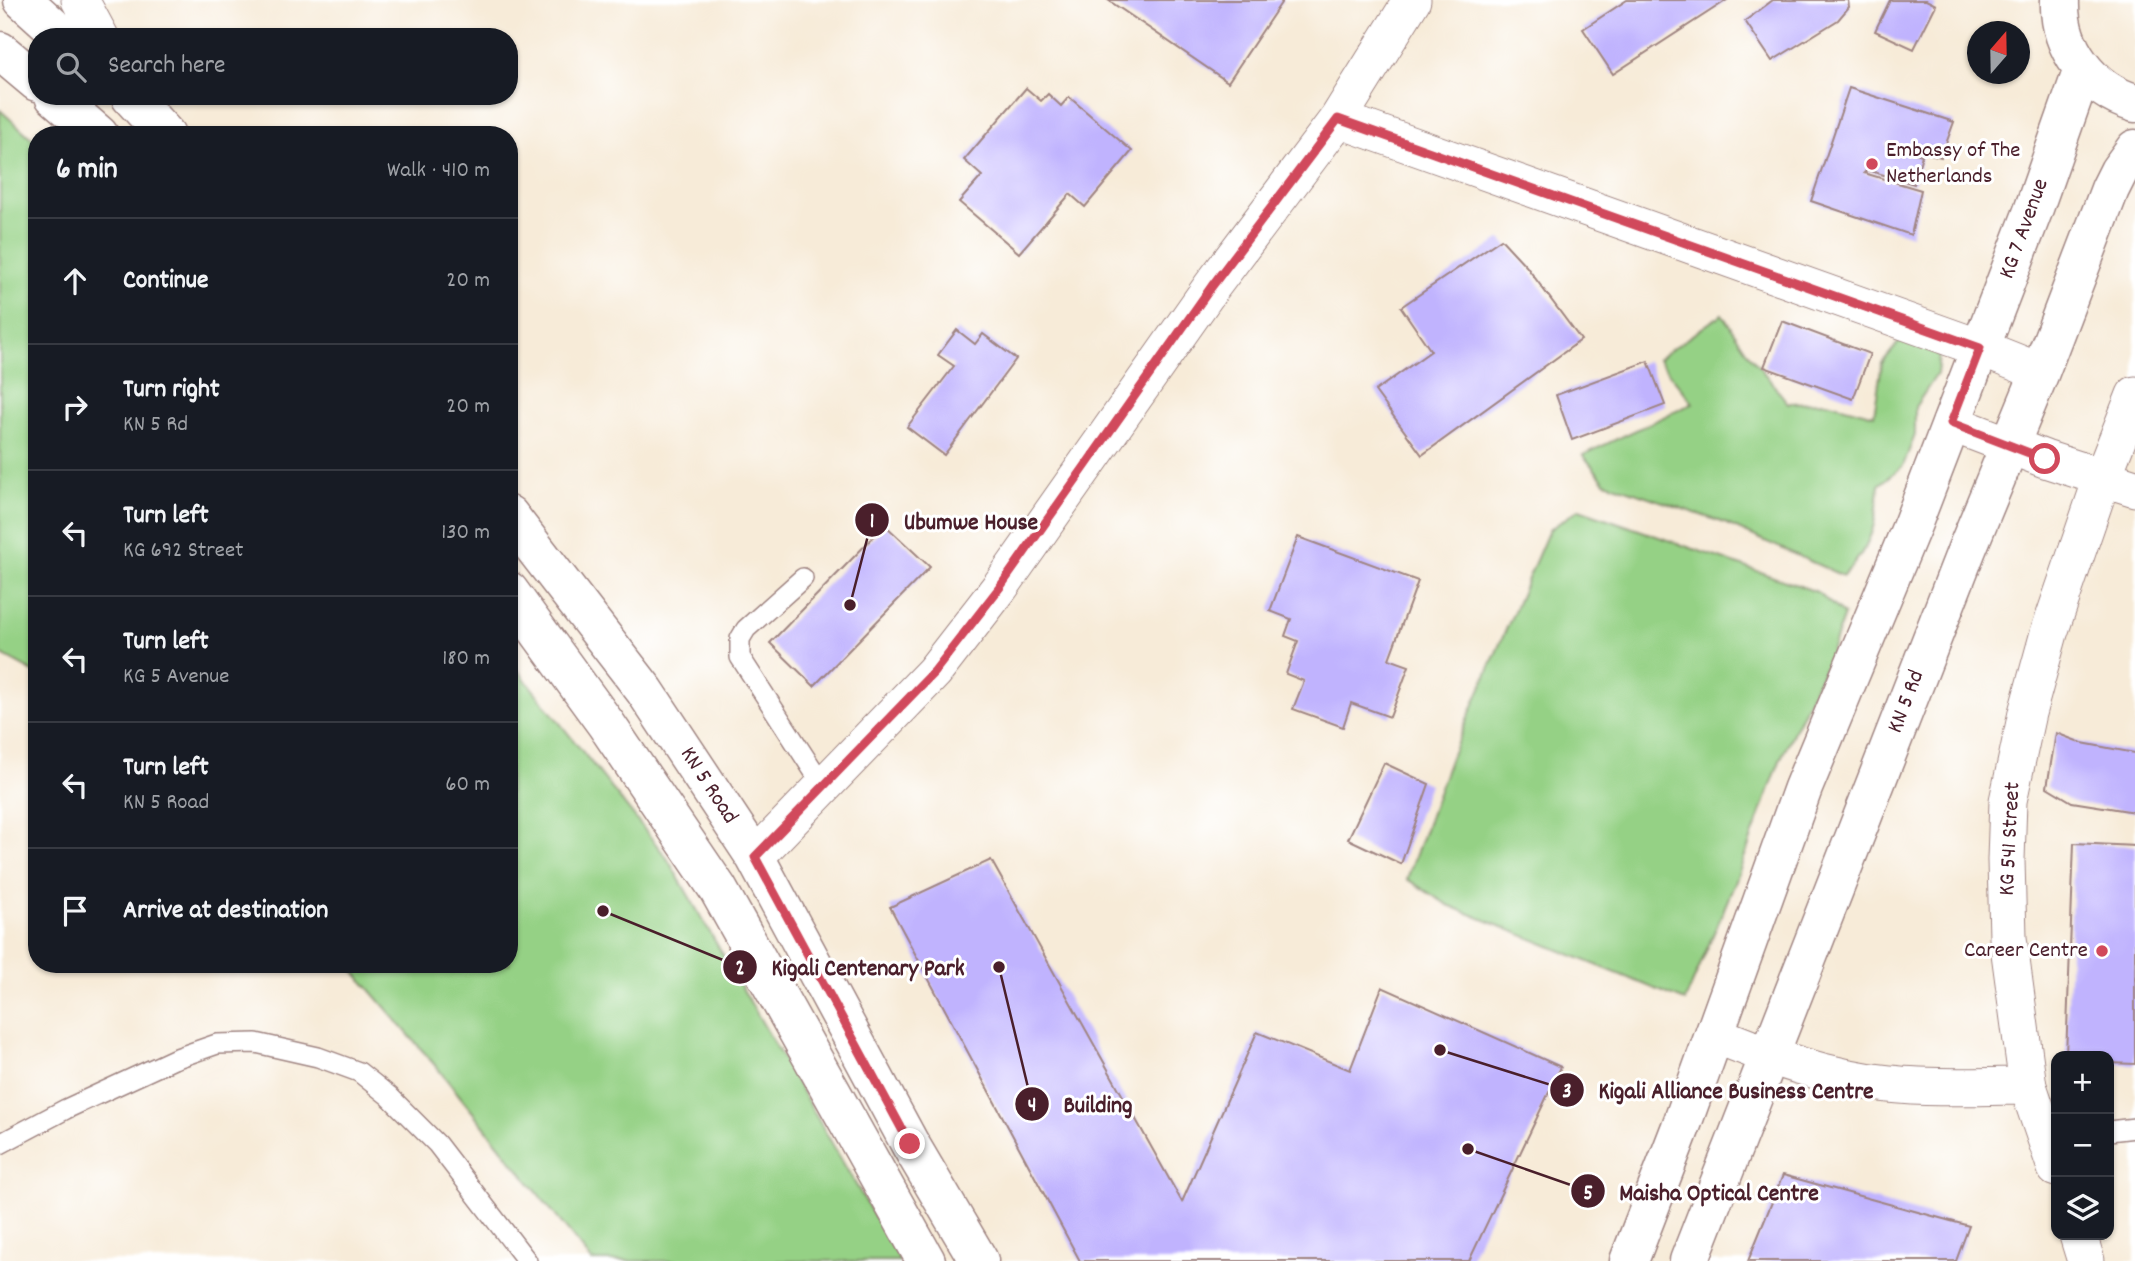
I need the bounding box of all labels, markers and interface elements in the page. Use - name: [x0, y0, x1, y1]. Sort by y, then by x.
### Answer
- north arrow: [1967, 21, 2030, 84]
- search box: [28, 28, 518, 105]
- icon: search: [52, 48, 90, 86]
- text: Search here: [108, 48, 226, 85]
- place label: Embassy of The Netherlands: [1886, 135, 2020, 194]
- text: 6 min: [56, 150, 118, 193]
- text: Walk · 410 m: [387, 155, 490, 188]
- marker: Embassy of The Netherlands: [1864, 156, 1880, 172]
- street label: KG 7 Avenue: [1992, 174, 2058, 284]
- icon: ahead: [56, 262, 94, 300]
- text: Continue: [123, 263, 208, 300]
- text: 20 m: [446, 265, 490, 298]
- text: Turn right: [123, 372, 220, 409]
- icon: right: [56, 388, 94, 426]
- text: 20 m: [446, 391, 490, 424]
- text: KN 5 Rd: [123, 409, 188, 442]
- route start: [2029, 443, 2060, 474]
- text: Turn left: [123, 498, 209, 535]
- callout: Ubumwe House: [855, 498, 1052, 543]
- text: Ubumwe House: [904, 507, 1039, 541]
- text: 1: [870, 508, 874, 538]
- icon: left: [56, 514, 94, 552]
- text: 130 m: [441, 517, 490, 550]
- text: KG 692 Street: [123, 535, 244, 568]
- text: Turn left: [123, 624, 209, 661]
- icon: left: [56, 640, 94, 678]
- text: 180 m: [442, 643, 490, 676]
- text: KG 5 Avenue: [123, 661, 229, 694]
- street label: KN 5 Rd: [1880, 666, 1934, 738]
- street label: KN 5 Road: [671, 741, 745, 831]
- text: Turn left: [123, 750, 209, 787]
- icon: left: [56, 766, 94, 804]
- text: 60 m: [445, 769, 490, 802]
- street label: KG 541 Street: [1992, 781, 2030, 897]
- text: KN 5 Road: [123, 787, 209, 820]
- icon: arrive: [56, 892, 94, 930]
- text: Arrive at destination: [123, 893, 328, 930]
- place label: Career Centre: [1964, 935, 2088, 968]
- marker: Career Centre: [2094, 943, 2110, 959]
- callout: Kigali Centenary Park: [722, 944, 978, 989]
- text: Kigali Centenary Park: [771, 953, 965, 987]
- text: 2: [735, 955, 745, 985]
- map controls: [2051, 1051, 2114, 1240]
- button: +: [2051, 1051, 2114, 1114]
- callout: Kigali Alliance Business Centre: [1549, 1067, 1887, 1112]
- text: Kigali Alliance Business Centre: [1598, 1076, 1874, 1110]
- text: 3: [1562, 1078, 1572, 1108]
- callout: Building: [1014, 1081, 1147, 1126]
- text: Building: [1063, 1090, 1133, 1124]
- text: 4: [1028, 1092, 1036, 1122]
- button: −: [2051, 1114, 2114, 1177]
- route end: [894, 1128, 925, 1159]
- callout: Maisha Optical Centre: [1570, 1169, 1833, 1214]
- button: layers: [2051, 1177, 2114, 1240]
- text: Maisha Optical Centre: [1619, 1178, 1819, 1212]
- text: 5: [1583, 1180, 1593, 1210]

